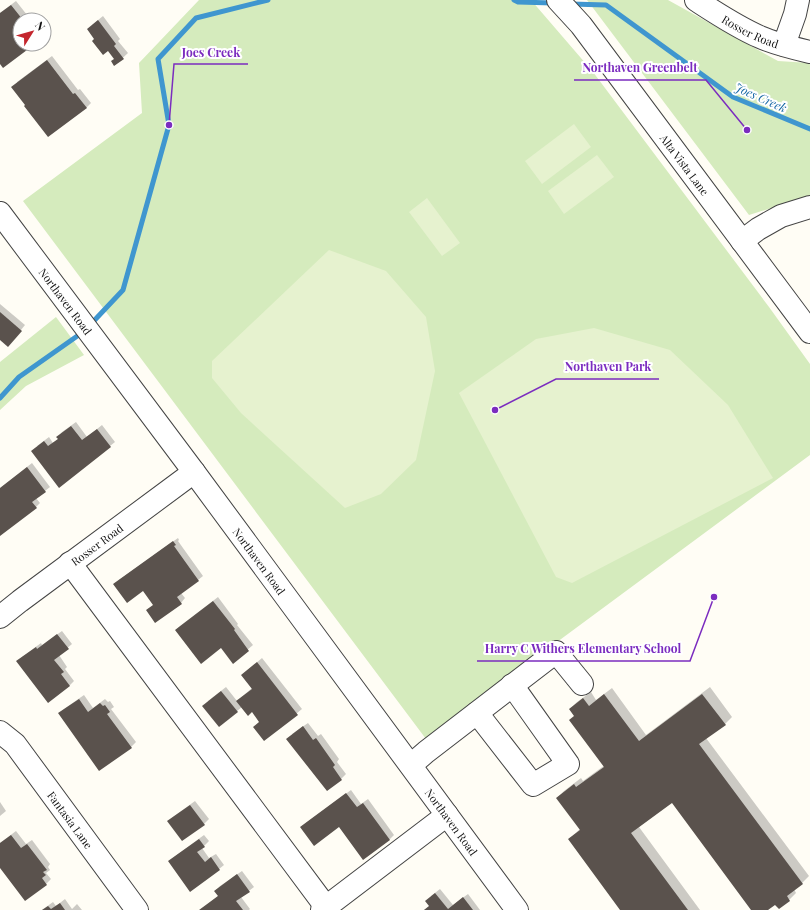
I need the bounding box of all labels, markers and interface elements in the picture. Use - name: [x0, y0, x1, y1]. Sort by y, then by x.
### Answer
- street label: Rosser Road: [719, 11, 781, 51]
- north arrow: [12, 12, 52, 52]
- text: N: [32, 18, 49, 33]
- callout: Joes Creek: [174, 40, 248, 64]
- text: Joes Creek: [181, 44, 241, 60]
- callout: Northaven Greenbelt: [574, 56, 706, 80]
- text: Northaven Greenbelt: [582, 59, 698, 75]
- water label: Joes Creek: [733, 78, 789, 116]
- street label: Alta Vista Lane: [657, 130, 713, 198]
- street label: Northaven Road: [36, 265, 96, 338]
- callout: Northaven Park: [556, 355, 659, 379]
- text: Northaven Park: [565, 358, 652, 374]
- street label: Rosser Road: [68, 520, 126, 568]
- street label: Northaven Road: [230, 524, 290, 598]
- callout: Harry C Withers Elementary School: [477, 637, 690, 661]
- text: Harry C Withers Elementary School: [485, 640, 682, 656]
- street label: Northaven Road: [422, 785, 482, 859]
- street label: Fantasia Lane: [44, 788, 97, 852]

